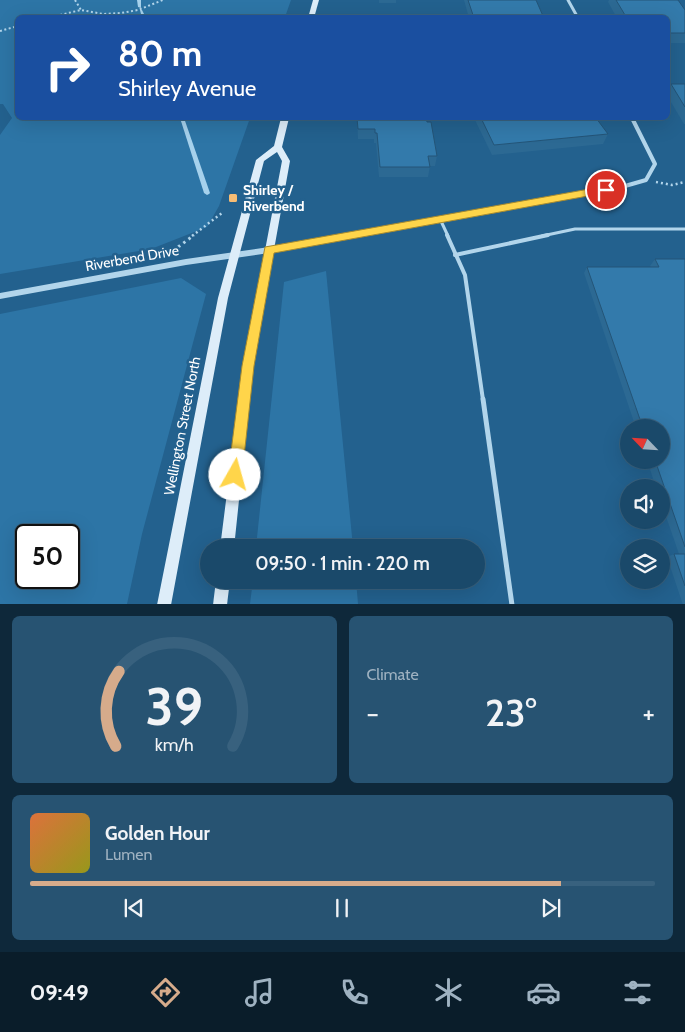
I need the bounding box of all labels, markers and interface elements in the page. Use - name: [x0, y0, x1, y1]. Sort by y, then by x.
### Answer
- text: 80 m: [118, 32, 202, 75]
- icon: right: [35, 35, 100, 100]
- text: Shirley Avenue: [118, 75, 256, 102]
- pin: [585, 169, 627, 211]
- icon: arrive: [592, 176, 620, 204]
- place label: Shirley / Riverbend: [243, 181, 305, 215]
- marker: Shirley / Riverbend: [227, 192, 239, 204]
- street label: Riverbend Drive: [84, 241, 180, 275]
- street label: Wellington Street North: [160, 355, 204, 497]
- north arrow: [620, 419, 670, 469]
- map controls: [620, 419, 670, 589]
- position arrow: [208, 448, 260, 500]
- button: sound: [620, 479, 670, 529]
- speed limit sign: 50: [15, 524, 80, 589]
- button: layers: [620, 539, 670, 589]
- text: 09:50 · 1 min · 220 m: [255, 552, 430, 575]
- text: Climate: [367, 665, 419, 684]
- text: 39: [146, 675, 203, 738]
- text: 23°: [485, 689, 537, 736]
- text: −: [367, 696, 379, 730]
- text: +: [643, 696, 655, 730]
- text: km/h: [155, 734, 194, 755]
- text: Golden Hour: [105, 822, 210, 845]
- text: Lumen: [105, 845, 152, 864]
- icon: previous: [120, 894, 148, 922]
- icon: pause: [328, 894, 356, 922]
- icon: next: [537, 894, 565, 922]
- icon: directions: [148, 975, 183, 1010]
- icon: music: [242, 975, 277, 1010]
- icon: phone: [337, 975, 372, 1010]
- icon: climate: [431, 975, 466, 1010]
- icon: car: [526, 975, 561, 1010]
- icon: filters: [620, 975, 655, 1010]
- text: 09:49: [30, 979, 89, 1006]

